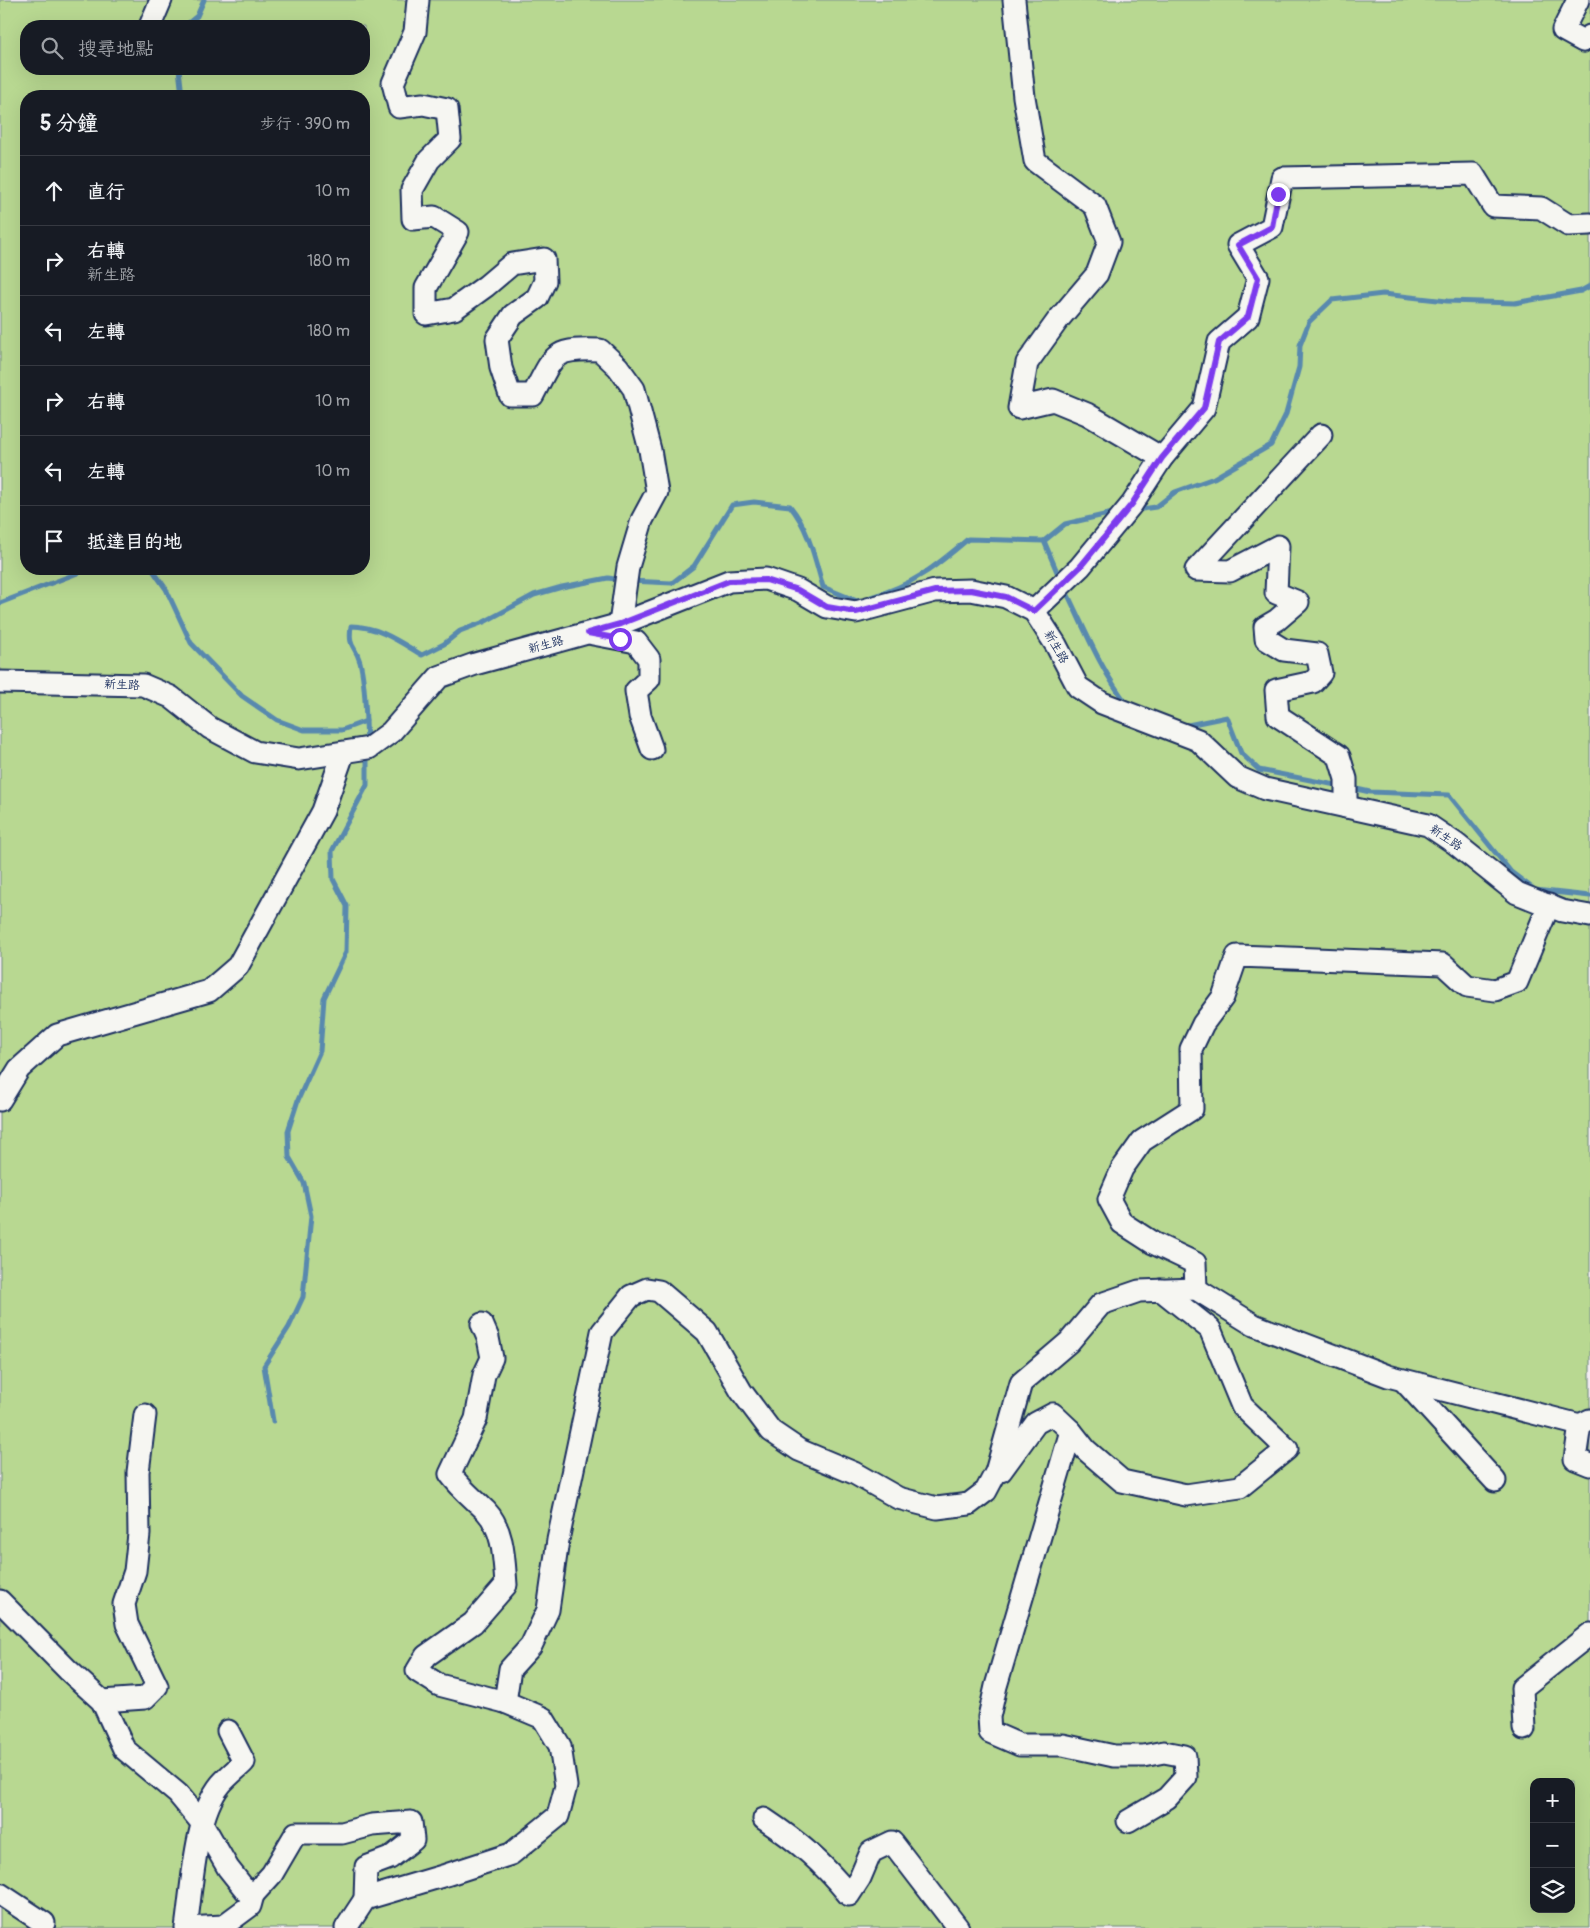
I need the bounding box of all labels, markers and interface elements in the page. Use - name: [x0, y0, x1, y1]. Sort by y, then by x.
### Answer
- search box: [20, 20, 370, 75]
- icon: search: [38, 34, 66, 62]
- text: 搜尋地點: [78, 37, 154, 61]
- text: 5 分鐘: [40, 110, 98, 137]
- text: 步行 · 390 m: [260, 114, 350, 134]
- icon: ahead: [40, 177, 68, 205]
- text: 直行: [87, 180, 125, 204]
- text: 10 m: [315, 181, 350, 201]
- route end: [1267, 183, 1290, 206]
- text: 右轉: [87, 239, 125, 263]
- icon: right: [40, 247, 68, 275]
- text: 180 m: [307, 251, 350, 271]
- text: 新生路: [87, 265, 135, 285]
- icon: left: [40, 317, 68, 345]
- text: 左轉: [87, 320, 125, 344]
- text: 180 m: [307, 321, 350, 341]
- icon: right: [40, 387, 68, 415]
- text: 右轉: [87, 390, 125, 414]
- text: 10 m: [315, 391, 350, 411]
- icon: left: [40, 457, 68, 485]
- text: 左轉: [87, 460, 125, 484]
- text: 10 m: [315, 461, 350, 481]
- icon: arrive: [40, 527, 68, 555]
- text: 抵達目的地: [87, 530, 182, 554]
- route start: [609, 628, 632, 651]
- street label: 新生路: [1041, 628, 1071, 666]
- street label: 新生路: [527, 633, 565, 657]
- street label: 新生路: [104, 677, 140, 693]
- street label: 新生路: [1427, 822, 1465, 854]
- map controls: [1530, 1778, 1575, 1913]
- button: +: [1530, 1778, 1575, 1823]
- button: −: [1530, 1823, 1575, 1868]
- button: layers: [1530, 1868, 1575, 1913]

